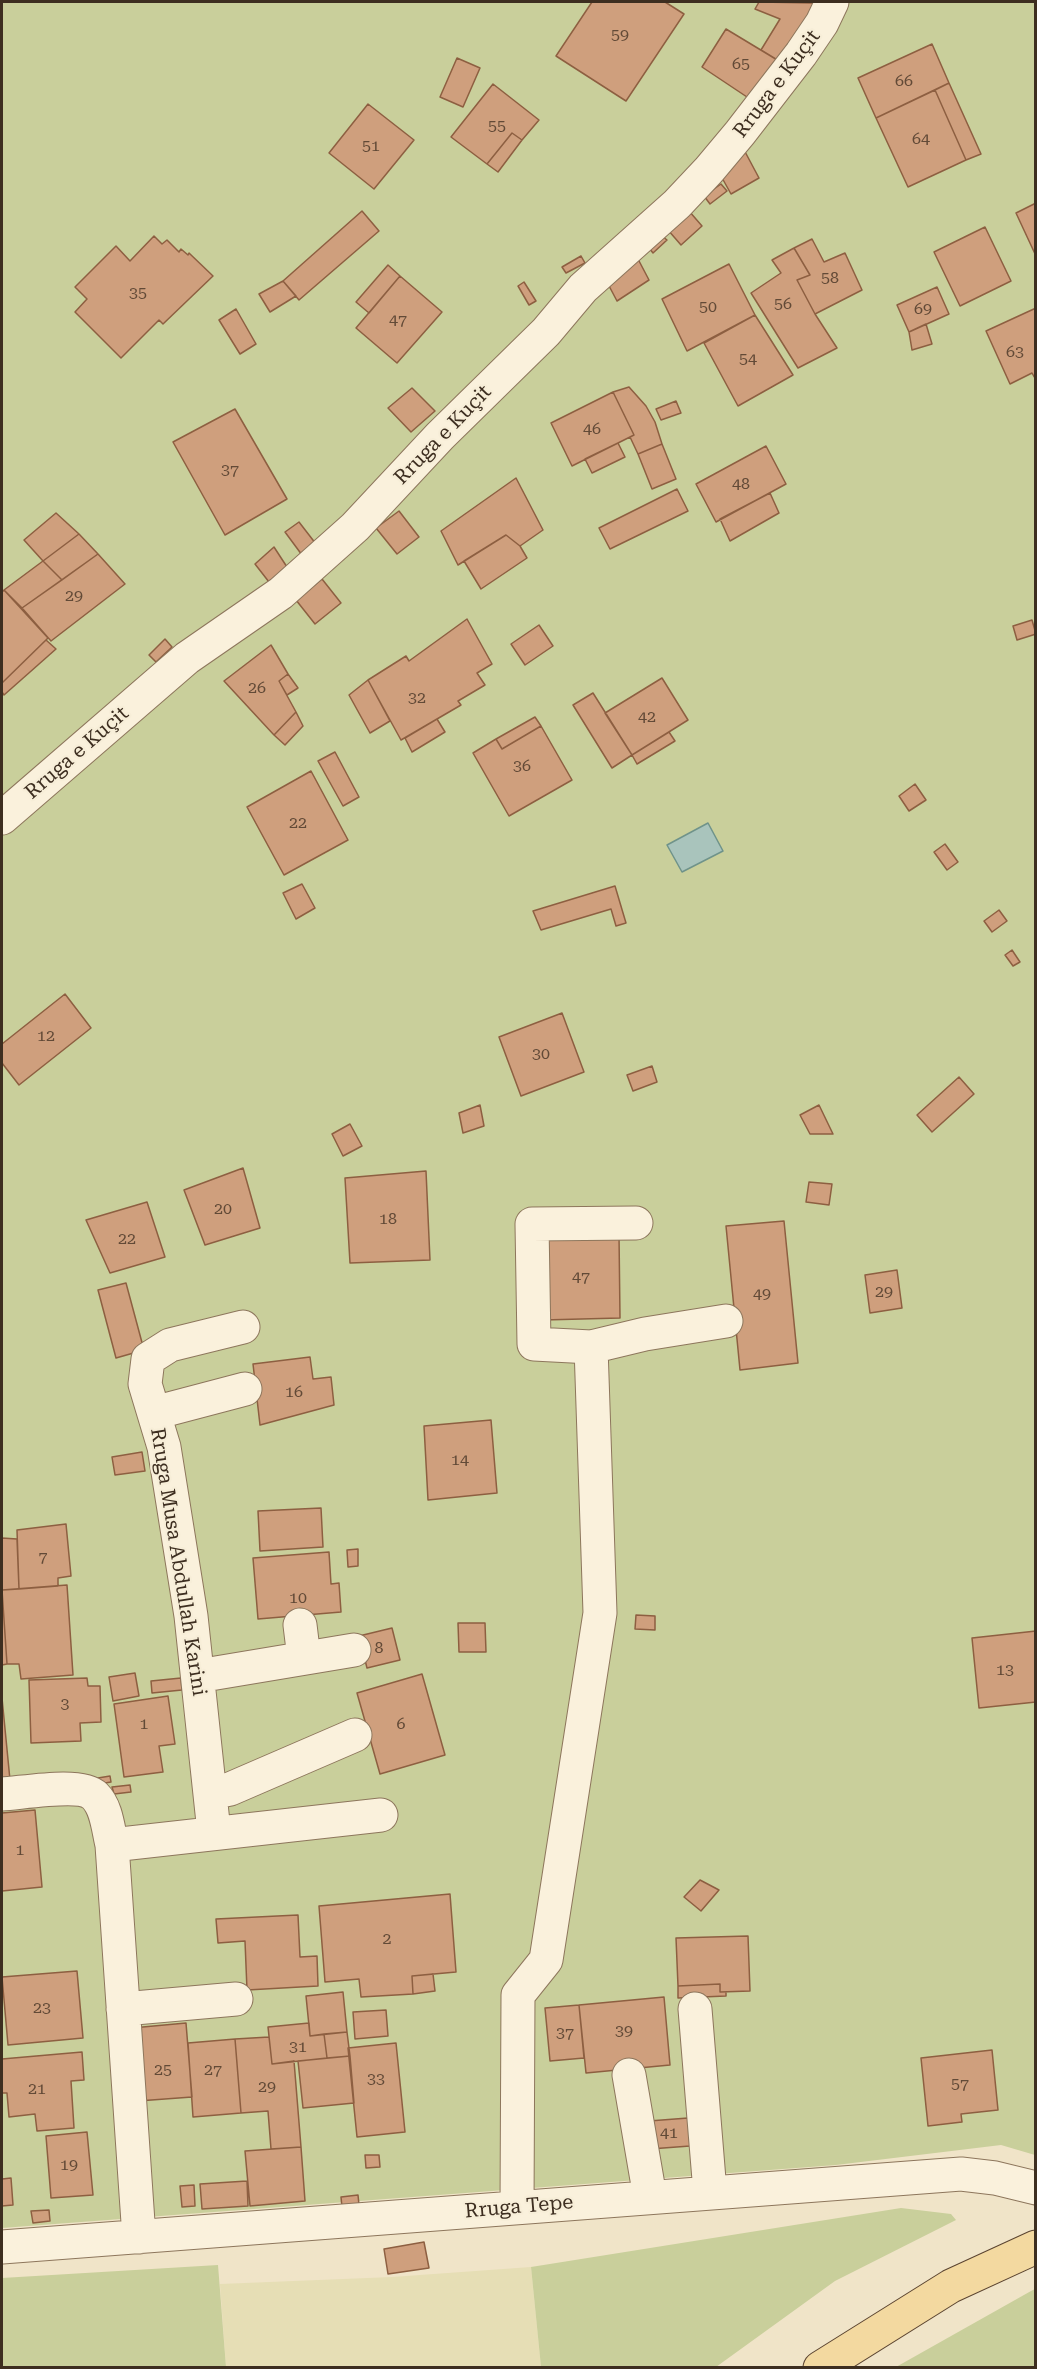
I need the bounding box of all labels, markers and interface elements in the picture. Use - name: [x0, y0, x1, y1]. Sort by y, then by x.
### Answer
- house number: 59: [611, 25, 629, 45]
- street label: Rruga e Kuçit: [729, 25, 825, 143]
- house number: 65: [732, 54, 750, 74]
- house number: 66: [895, 71, 913, 91]
- house number: 55: [488, 116, 506, 136]
- house number: 64: [912, 129, 930, 149]
- house number: 51: [362, 136, 380, 156]
- house number: 58: [821, 268, 839, 288]
- house number: 35: [129, 283, 147, 303]
- house number: 56: [774, 294, 792, 314]
- house number: 50: [699, 297, 717, 317]
- house number: 69: [914, 299, 932, 319]
- house number: 47: [389, 310, 407, 330]
- house number: 63: [1006, 342, 1024, 362]
- house number: 54: [739, 349, 757, 369]
- street label: Rruga e Kuçit: [390, 380, 496, 490]
- house number: 46: [583, 419, 601, 439]
- house number: 37: [221, 460, 239, 480]
- house number: 48: [732, 474, 750, 494]
- house number: 29: [65, 586, 83, 606]
- house number: 26: [248, 678, 266, 698]
- house number: 32: [408, 688, 426, 708]
- street label: Rruga e Kuçit: [20, 702, 134, 804]
- house number: 42: [638, 707, 656, 727]
- house number: 36: [513, 756, 531, 776]
- house number: 22: [289, 813, 307, 833]
- house number: 12: [37, 1026, 55, 1046]
- house number: 30: [532, 1044, 550, 1064]
- house number: 20: [214, 1199, 232, 1219]
- house number: 18: [379, 1209, 397, 1229]
- house number: 22: [118, 1229, 136, 1249]
- house number: 47: [572, 1267, 590, 1287]
- house number: 29: [875, 1282, 893, 1302]
- house number: 49: [753, 1284, 771, 1304]
- house number: 16: [285, 1382, 303, 1402]
- street label: Rruga Musa Abdullah Karini: [145, 1426, 211, 1698]
- house number: 14: [451, 1450, 469, 1470]
- house number: 7: [39, 1547, 47, 1567]
- house number: 10: [289, 1588, 307, 1608]
- house number: 8: [375, 1638, 383, 1658]
- house number: 13: [996, 1660, 1014, 1680]
- house number: 3: [61, 1694, 69, 1714]
- house number: 1: [140, 1714, 148, 1734]
- house number: 6: [397, 1714, 405, 1734]
- house number: 1: [16, 1840, 24, 1860]
- house number: 2: [383, 1929, 391, 1949]
- house number: 23: [33, 1998, 51, 2018]
- house number: 39: [615, 2021, 633, 2041]
- house number: 37: [556, 2023, 574, 2043]
- house number: 31: [289, 2037, 307, 2057]
- house number: 25: [154, 2060, 172, 2080]
- house number: 27: [204, 2060, 222, 2080]
- house number: 33: [367, 2069, 385, 2089]
- house number: 57: [951, 2074, 969, 2094]
- house number: 29: [258, 2077, 276, 2097]
- house number: 21: [28, 2079, 46, 2099]
- house number: 41: [660, 2123, 678, 2143]
- house number: 19: [60, 2155, 78, 2175]
- street label: Rruga Tepe: [464, 2190, 574, 2224]

